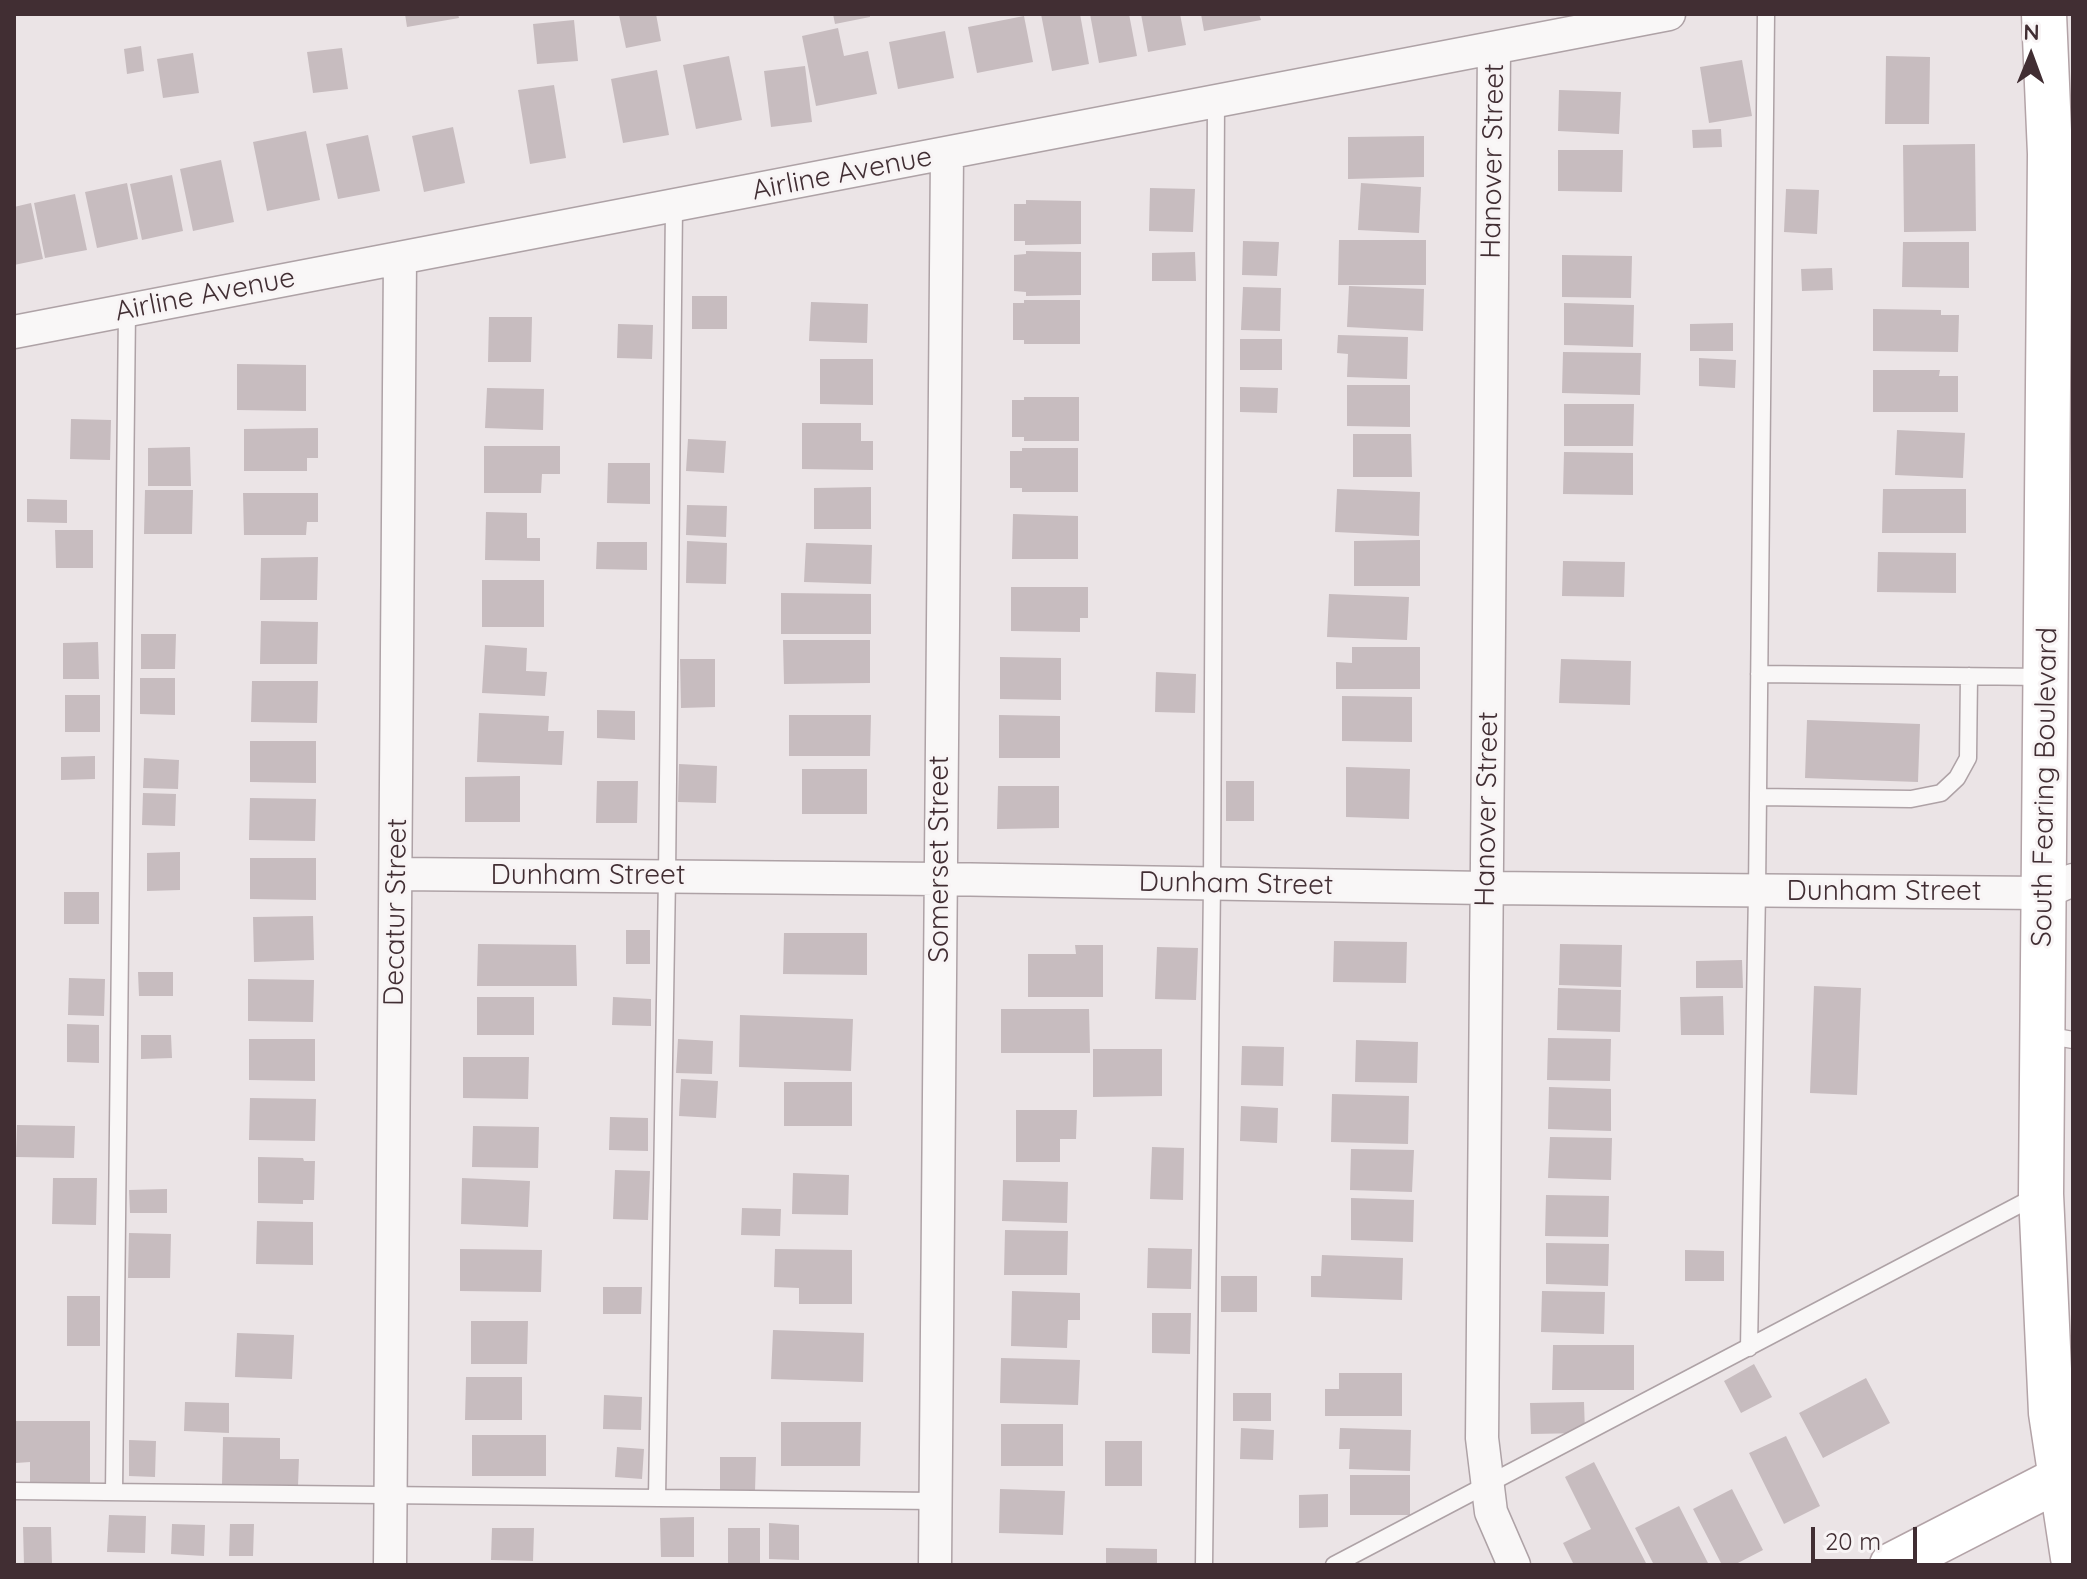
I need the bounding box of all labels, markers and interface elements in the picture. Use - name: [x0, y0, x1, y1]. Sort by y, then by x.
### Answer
- north arrow: [1991, 16, 2071, 96]
- text: N: [2023, 18, 2040, 46]
- street label: Hanover Street: [1474, 63, 1512, 259]
- street label: Airline Avenue: [749, 140, 935, 208]
- street label: Airline Avenue: [112, 261, 298, 329]
- street label: South Fearing Boulevard: [2025, 627, 2065, 947]
- street label: Hanover Street: [1468, 711, 1506, 907]
- street label: Somerset Street: [923, 755, 957, 963]
- street label: Decatur Street: [378, 818, 414, 1006]
- street label: Dunham Street: [491, 859, 685, 893]
- street label: Dunham Street: [1138, 866, 1334, 902]
- street label: Dunham Street: [1787, 875, 1981, 909]
- scale bar: [1815, 1511, 1921, 1561]
- text: 20 m: [1825, 1526, 1881, 1556]

